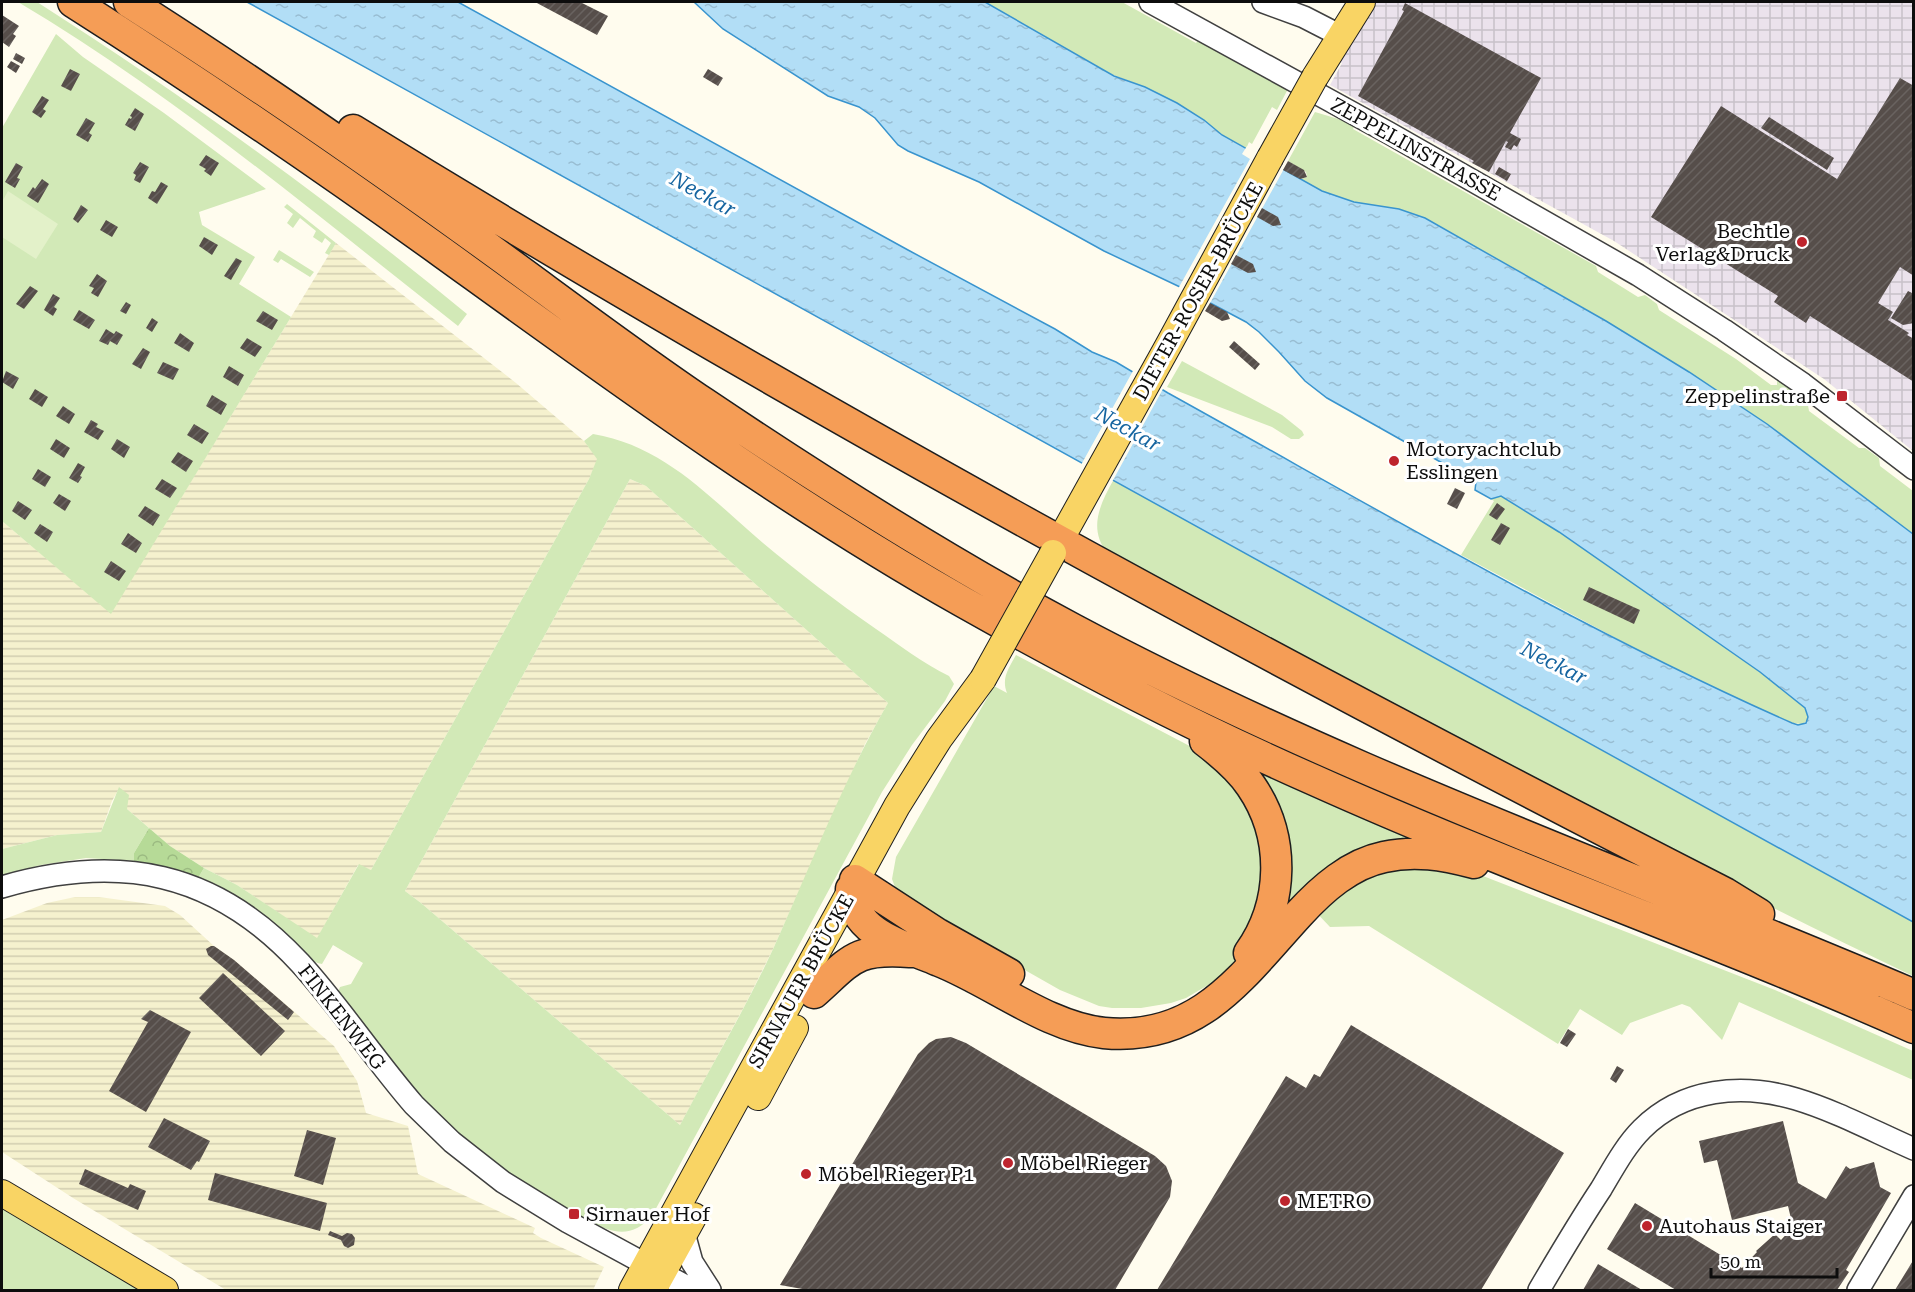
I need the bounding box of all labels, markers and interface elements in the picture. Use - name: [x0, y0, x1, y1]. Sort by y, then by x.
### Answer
- street label: ZEPPELINSTRASSE: [1327, 92, 1505, 206]
- water label: Neckar: [665, 166, 740, 222]
- street label: DIETER-ROSER-BRÜCKE: [1128, 178, 1268, 404]
- place label: Bechtle Verlag&Druck: [1655, 219, 1790, 266]
- marker: Bechtle Verlag&Druck: [1795, 235, 1809, 249]
- place label: Zeppelinstraße: [1685, 384, 1830, 408]
- marker: Zeppelinstraße: [1835, 389, 1849, 403]
- water label: Neckar: [1090, 401, 1165, 457]
- place label: Motoryachtclub Esslingen: [1406, 437, 1561, 484]
- marker: Motoryachtclub Esslingen: [1387, 454, 1401, 468]
- water label: Neckar: [1516, 636, 1591, 690]
- street label: SIRNAUER BRÜCKE: [743, 890, 859, 1072]
- street label: FINKENWEG: [293, 959, 391, 1075]
- place label: Möbel Rieger: [1020, 1151, 1147, 1175]
- marker: Möbel Rieger: [1001, 1156, 1015, 1170]
- place label: Möbel Rieger P1: [818, 1162, 974, 1186]
- marker: Möbel Rieger P1: [799, 1167, 813, 1181]
- place label: METRO: [1297, 1189, 1372, 1213]
- marker: METRO: [1278, 1194, 1292, 1208]
- place label: Sirnauer Hof: [586, 1202, 711, 1226]
- marker: Sirnauer Hof: [567, 1207, 581, 1221]
- place label: Autohaus Staiger: [1659, 1214, 1823, 1238]
- marker: Autohaus Staiger: [1640, 1219, 1654, 1233]
- scale bar: [1711, 1241, 1837, 1279]
- text: 50 m: [1720, 1251, 1761, 1272]

